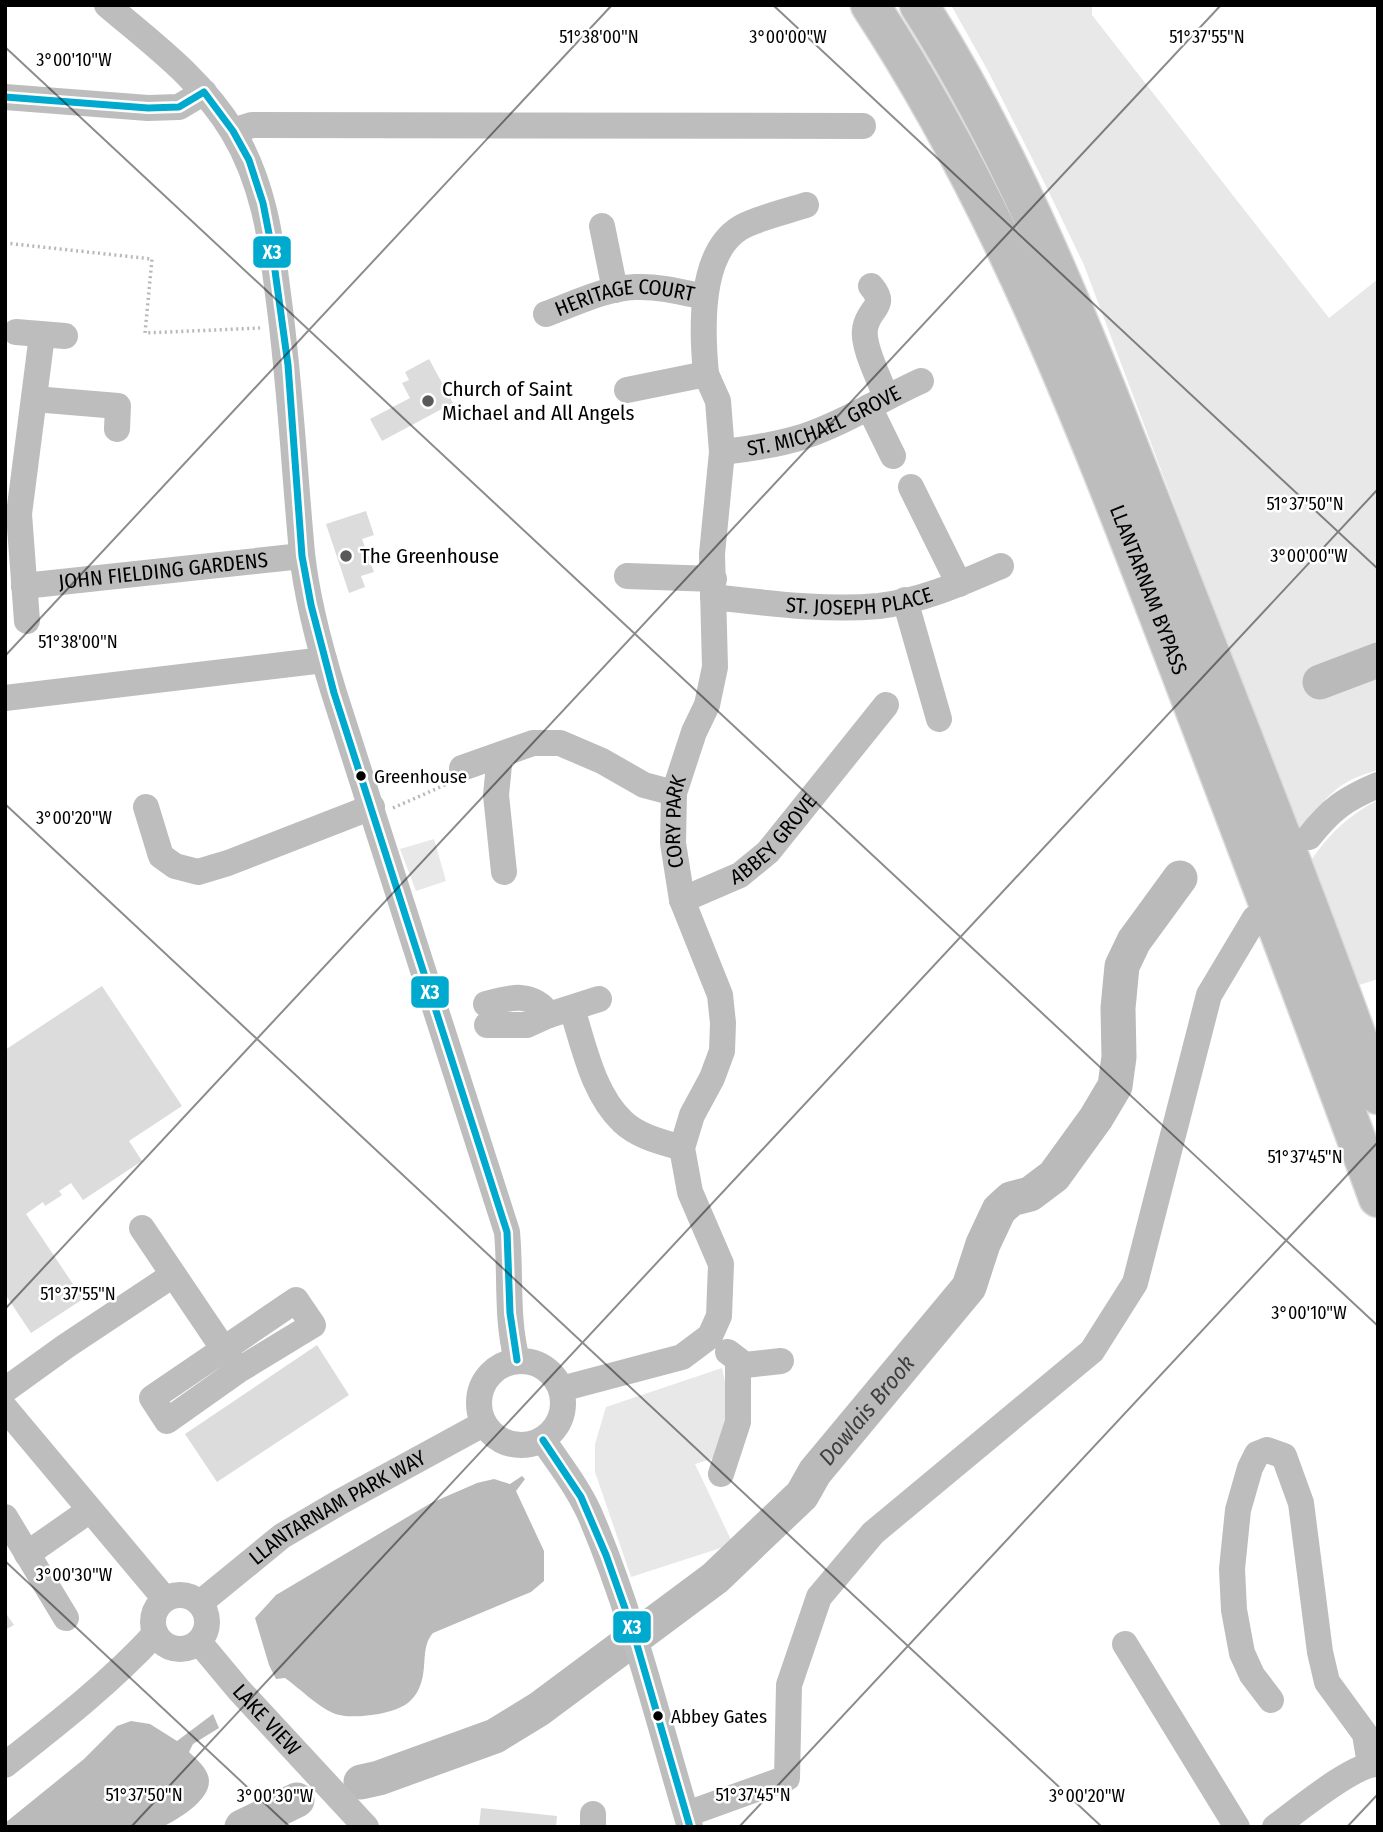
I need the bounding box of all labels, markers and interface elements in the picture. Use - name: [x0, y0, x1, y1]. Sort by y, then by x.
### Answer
- text: 51°38'00"N: [559, 26, 639, 48]
- text: 3°00'00"W: [749, 26, 827, 48]
- text: 51°37'55"N: [1169, 26, 1245, 48]
- text: 3°00'10"W: [36, 49, 112, 71]
- line badge: X3: [252, 235, 292, 269]
- text: X3: [261, 241, 282, 264]
- street label: HERITAGE COURT: [551, 274, 697, 322]
- place label: Church of Saint Michael and All Angels: [442, 376, 635, 426]
- street label: ST. MICHAEL GROVE: [745, 380, 905, 462]
- marker: Church of Saint Michael and All Angels: [420, 393, 436, 409]
- text: 51°37'50"N: [1266, 493, 1344, 515]
- street label: LLANTARNAM BYPASS: [1104, 501, 1193, 678]
- place label: The Greenhouse: [360, 543, 499, 569]
- text: 3°00'00"W: [1270, 545, 1348, 567]
- street label: JOHN FIELDING GARDENS: [57, 547, 269, 595]
- marker: The Greenhouse: [338, 548, 354, 564]
- street label: ST. JOSEPH PLACE: [785, 581, 936, 621]
- text: 51°38'00"N: [38, 631, 118, 653]
- place label: Greenhouse: [374, 765, 467, 788]
- marker: Greenhouse: [354, 769, 368, 783]
- street label: CORY PARK: [660, 771, 692, 870]
- street label: ABBEY GROVE: [726, 789, 822, 891]
- text: 3°00'20"W: [36, 807, 113, 829]
- line badge: X3: [410, 975, 450, 1009]
- text: X3: [419, 981, 440, 1004]
- text: 51°37'45"N: [1267, 1146, 1343, 1168]
- text: 51°37'55"N: [40, 1283, 116, 1305]
- text: 3°00'10"W: [1271, 1302, 1347, 1324]
- water label: Dowlais Brook: [813, 1349, 920, 1471]
- street label: LLANTARNAM PARK WAY: [244, 1444, 431, 1571]
- text: 3°00'30"W: [36, 1564, 113, 1586]
- line badge: X3: [612, 1610, 652, 1644]
- text: X3: [621, 1616, 642, 1639]
- street label: LAKE VIEW: [227, 1679, 306, 1761]
- place label: Abbey Gates: [671, 1705, 767, 1728]
- marker: Abbey Gates: [651, 1709, 665, 1723]
- text: 51°37'50"N: [105, 1784, 183, 1806]
- text: 51°37'45"N: [715, 1784, 791, 1806]
- text: 3°00'30"W: [237, 1785, 314, 1807]
- text: 3°00'20"W: [1049, 1785, 1126, 1807]

